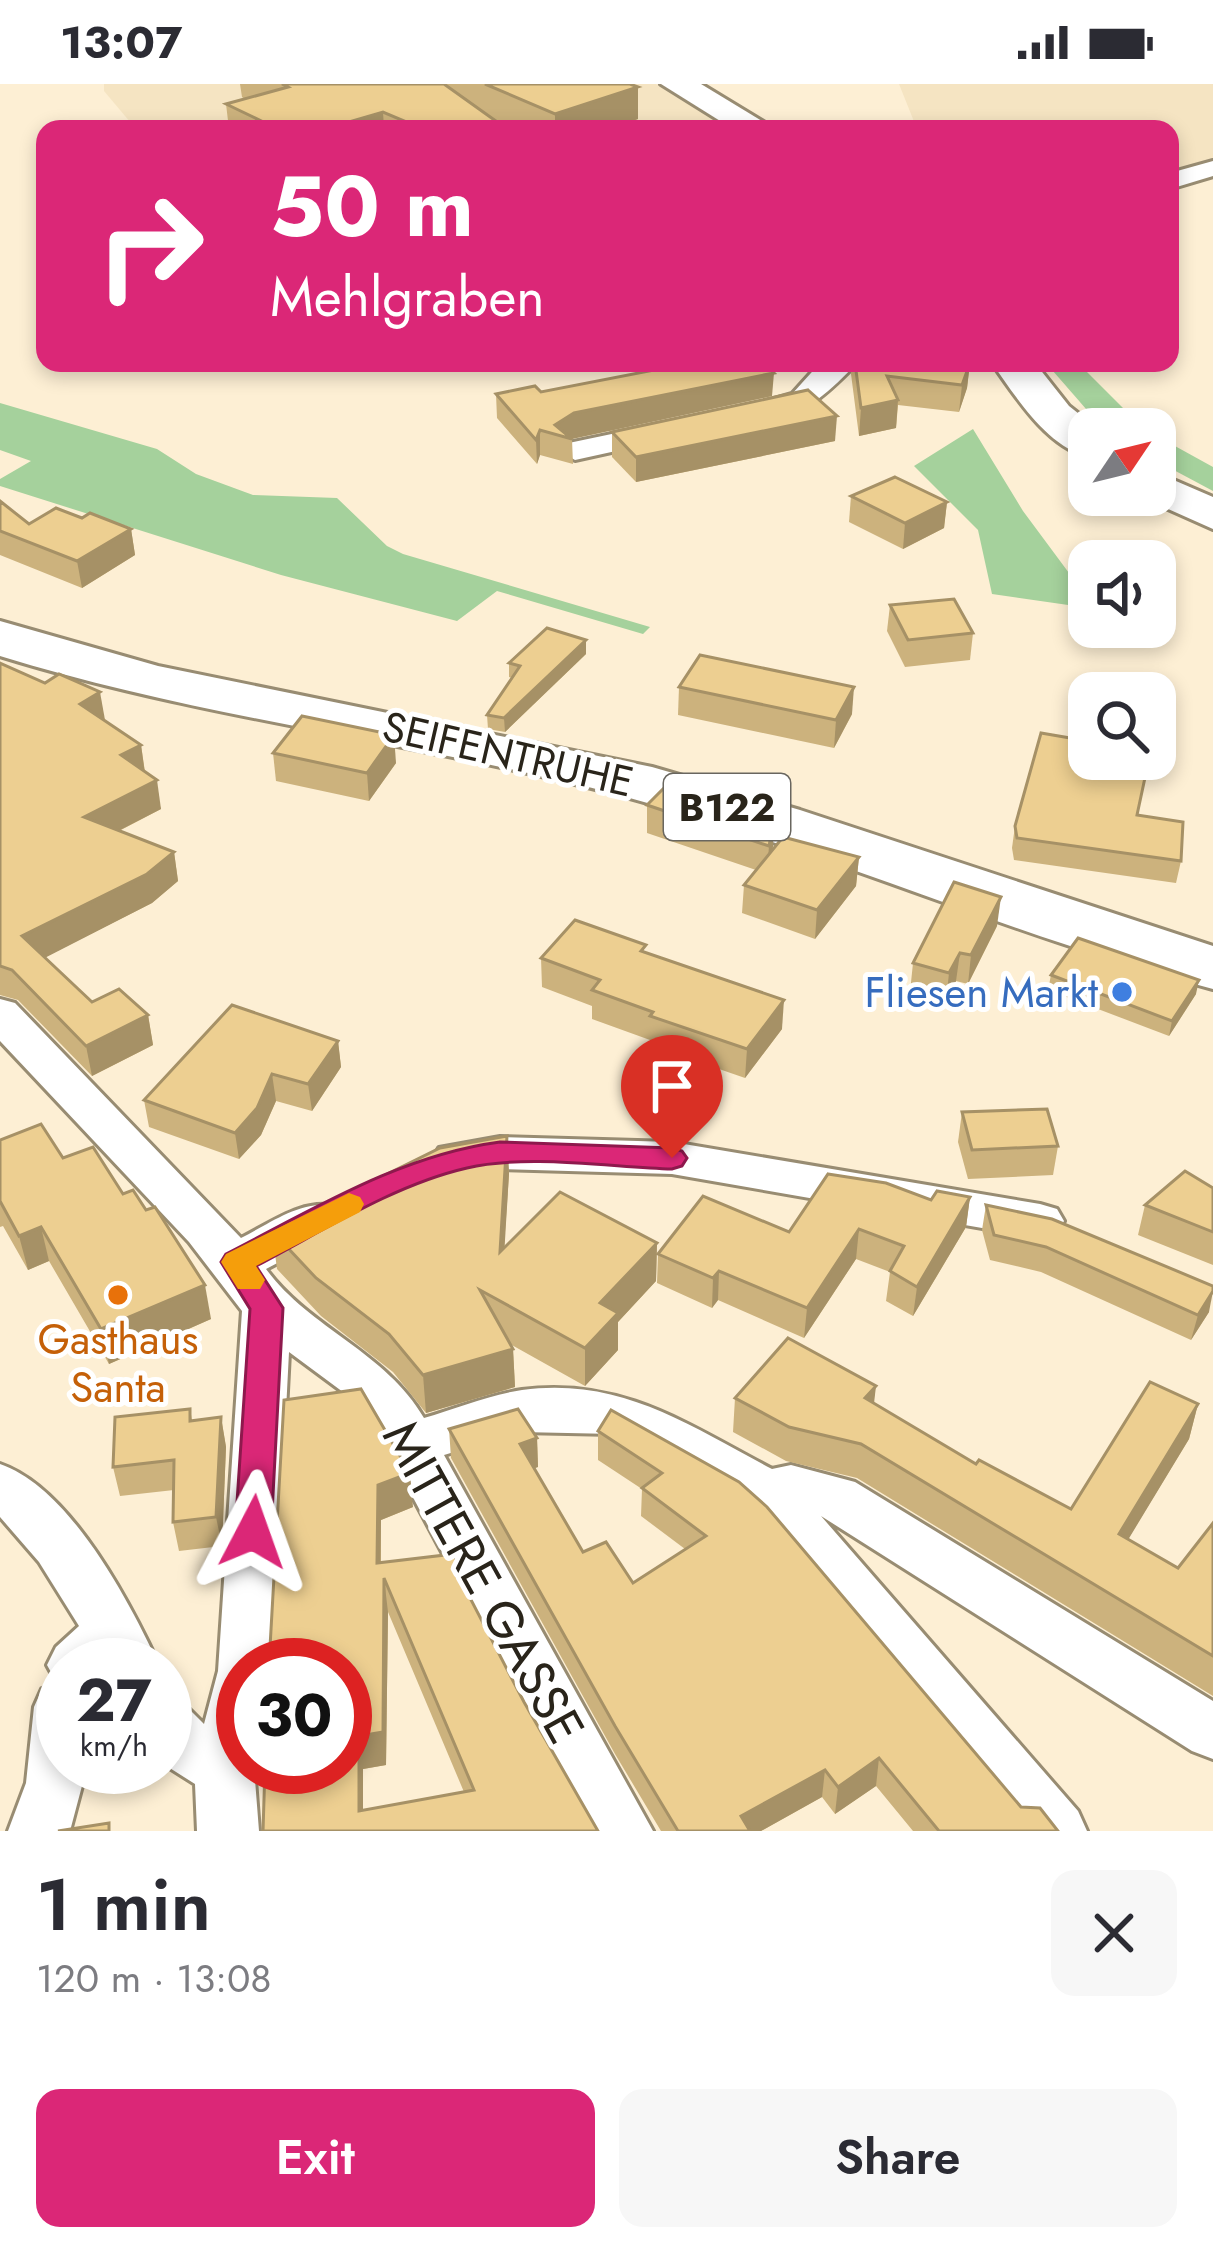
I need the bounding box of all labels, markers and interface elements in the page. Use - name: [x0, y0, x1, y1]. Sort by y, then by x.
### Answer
- text: 13:07: [60, 10, 182, 75]
- text: 50 m: [270, 146, 474, 268]
- icon: right: [72, 168, 228, 324]
- text: Mehlgraben: [270, 258, 545, 336]
- north arrow: [1068, 408, 1176, 516]
- map controls: [1068, 408, 1176, 780]
- button: sound: [1068, 540, 1176, 648]
- button: search: [1068, 672, 1176, 780]
- street label: SEIFENTRUHE: [377, 696, 639, 812]
- road number: B122: [664, 774, 790, 840]
- place label: Fliesen Markt: [864, 962, 1098, 1023]
- marker: Fliesen Markt: [1109, 979, 1135, 1005]
- pin: [621, 1035, 723, 1158]
- icon: arrive: [639, 1053, 705, 1119]
- marker: Gasthaus Santa: [105, 1282, 131, 1308]
- place label: Gasthaus Santa: [38, 1309, 199, 1418]
- street label: MITTERE GASSE: [365, 1407, 603, 1757]
- position arrow: [190, 1469, 316, 1595]
- speed limit sign: 30: [216, 1638, 372, 1794]
- text: 27: [76, 1657, 152, 1744]
- text: km/h: [80, 1724, 148, 1767]
- text: 1 min: [36, 1853, 211, 1957]
- button: close: [1051, 1870, 1177, 1996]
- text: 120 m · 13:08: [36, 1950, 272, 2007]
- button: Exit: [36, 2089, 595, 2227]
- button: Share: [619, 2089, 1177, 2227]

